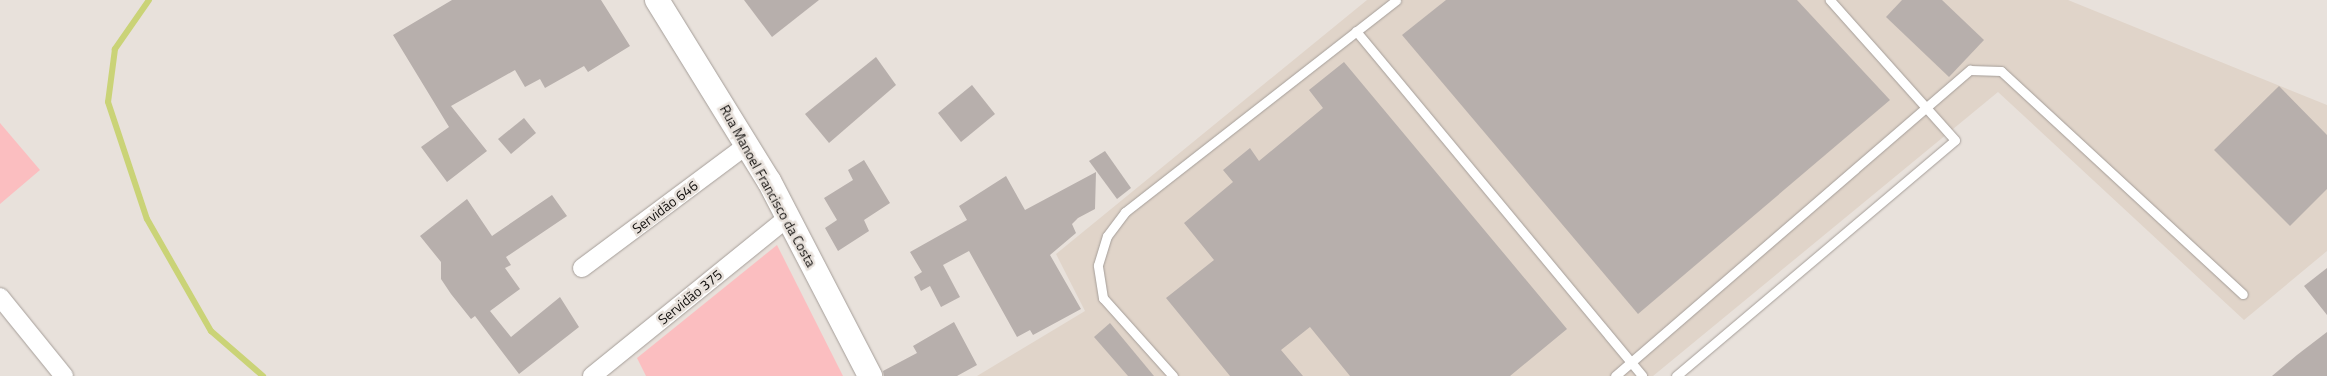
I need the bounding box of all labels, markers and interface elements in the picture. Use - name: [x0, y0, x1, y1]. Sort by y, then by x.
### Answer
- street label: Rua Manoel Francisco da Costa: [716, 102, 820, 270]
- street label: Servidão 646: [629, 177, 701, 237]
- street label: Servidão 375: [655, 266, 725, 328]

